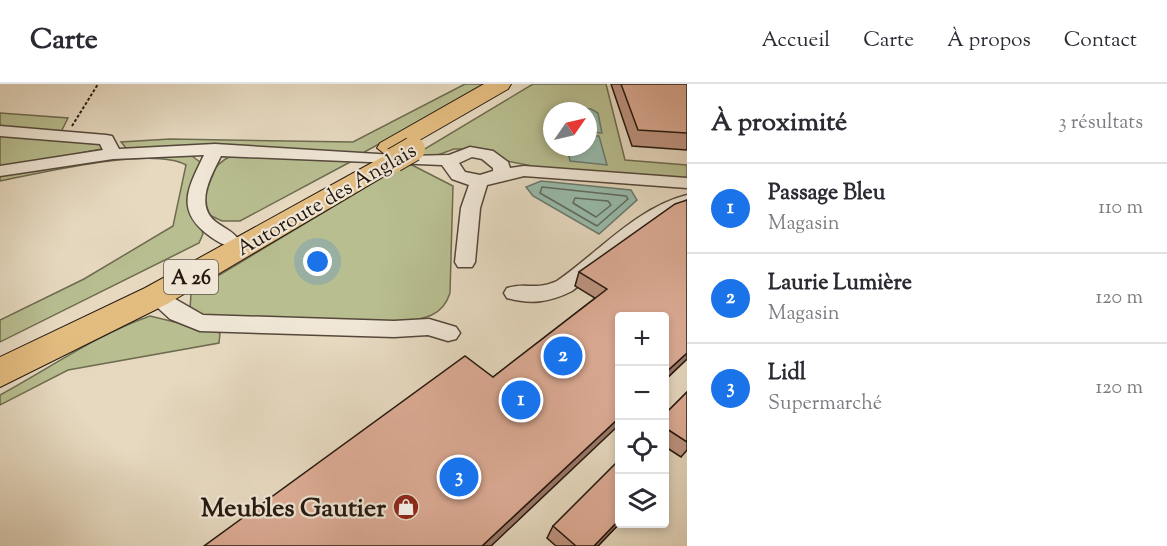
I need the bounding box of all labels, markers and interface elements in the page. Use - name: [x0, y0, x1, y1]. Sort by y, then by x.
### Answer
- text: Carte: [30, 21, 98, 61]
- text: Accueil: [762, 26, 830, 56]
- text: Carte: [863, 26, 914, 56]
- text: À propos: [947, 26, 1031, 56]
- text: Contact: [1064, 26, 1137, 56]
- north arrow: [543, 102, 597, 156]
- text: À proximité: [711, 105, 847, 142]
- text: 3 résultats: [1059, 109, 1143, 138]
- street label: Autoroute des Anglais: [231, 137, 423, 265]
- text: Passage Bleu: [768, 178, 886, 210]
- text: 1: [727, 194, 734, 223]
- text: 110 m: [1098, 194, 1143, 223]
- text: Magasin: [768, 210, 840, 239]
- your location: [303, 247, 332, 276]
- road number: A 26: [164, 260, 218, 294]
- text: Laurie Lumière: [768, 268, 912, 300]
- text: 2: [726, 284, 735, 313]
- text: 120 m: [1095, 284, 1143, 313]
- text: Magasin: [768, 300, 840, 329]
- map controls: [615, 312, 669, 528]
- button: +: [615, 312, 669, 366]
- pin: 2: [544, 334, 582, 378]
- text: Lidl: [768, 358, 806, 390]
- button: −: [615, 366, 669, 420]
- text: 3: [726, 374, 735, 403]
- text: 120 m: [1095, 374, 1143, 403]
- pin: 1: [502, 378, 540, 422]
- text: Supermarché: [768, 390, 882, 419]
- button: locate: [615, 420, 669, 474]
- pin: 3: [440, 454, 478, 500]
- button: layers: [615, 474, 669, 528]
- place label: Meubles Gautier: [201, 491, 386, 528]
- shop icon: Meubles Gautier: [391, 492, 421, 522]

